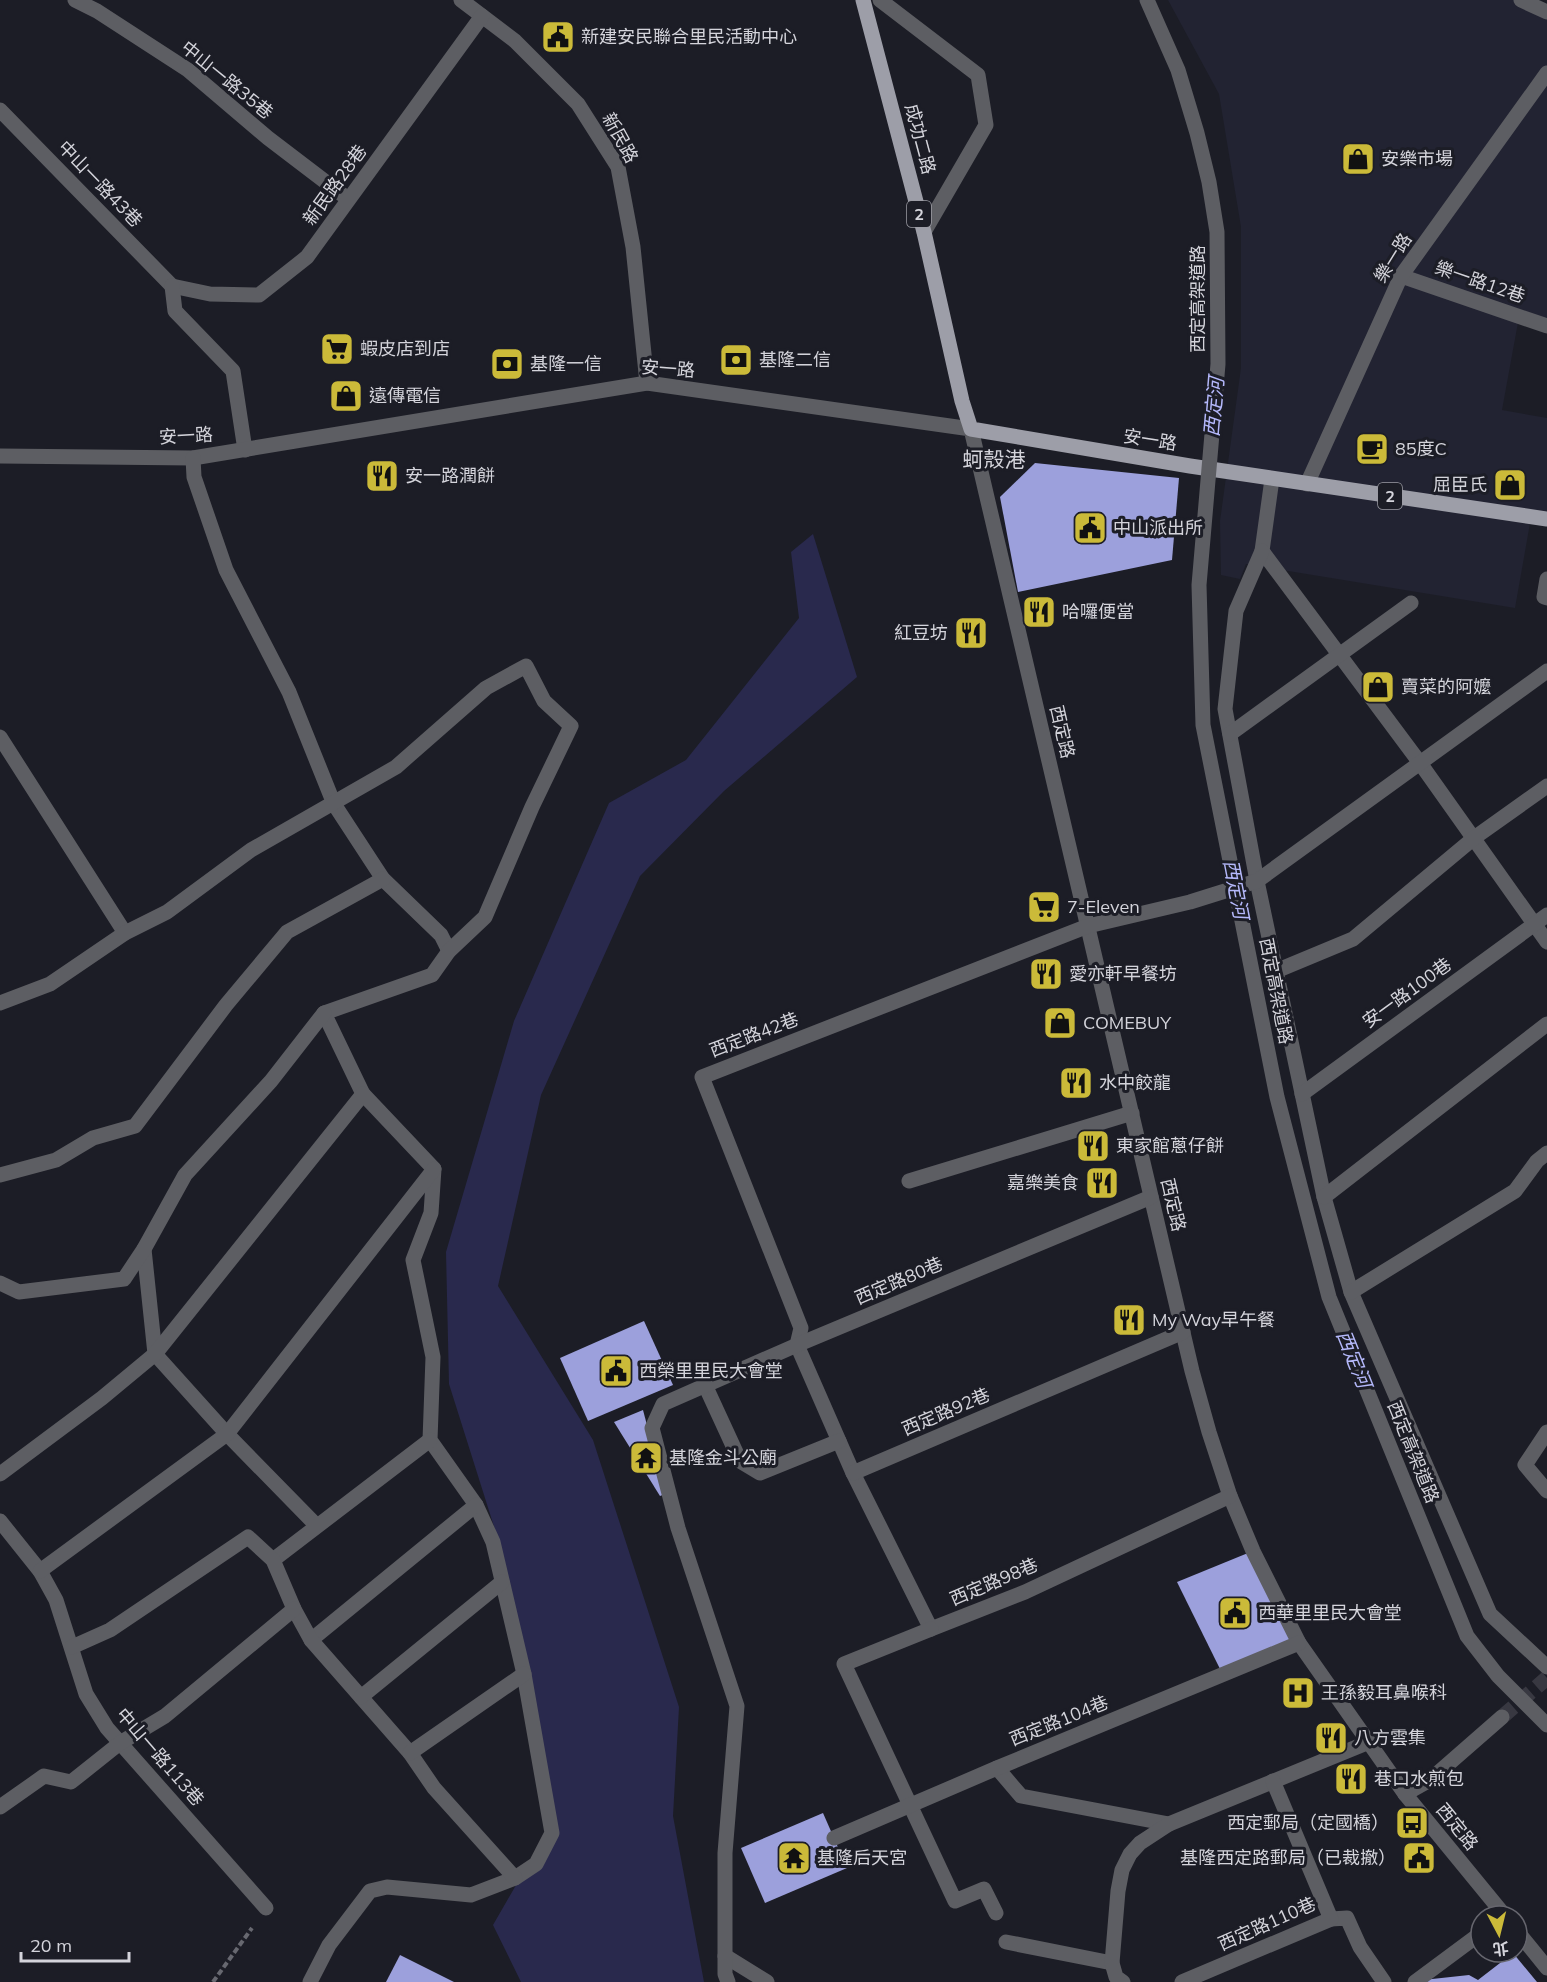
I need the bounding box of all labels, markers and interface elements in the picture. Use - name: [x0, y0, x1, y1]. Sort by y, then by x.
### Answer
- public building icon: 新建安民聯合里民活動中心: [540, 19, 576, 55]
- place label: 新建安民聯合里民活動中心: [581, 25, 797, 48]
- street label: 中山一路35巷: [177, 36, 278, 124]
- street label: 成功二路: [900, 101, 941, 177]
- street label: 新民路: [597, 109, 644, 167]
- street label: 中山一路43巷: [53, 136, 147, 232]
- street label: 新民路28巷: [298, 140, 371, 229]
- shop icon: 安樂市場: [1340, 141, 1376, 177]
- place label: 安樂市場: [1381, 147, 1453, 170]
- road number: 2: [907, 201, 931, 227]
- street label: 樂一路: [1369, 229, 1417, 287]
- street label: 西定高架道路: [1186, 245, 1209, 353]
- street label: 樂一路12巷: [1432, 255, 1528, 308]
- supermarket icon: 蝦皮店到店: [319, 331, 355, 367]
- place label: 蝦皮店到店: [360, 337, 450, 360]
- bank icon: 基隆二信: [718, 342, 754, 378]
- bank icon: 基隆一信: [489, 346, 525, 382]
- place label: 基隆二信: [759, 348, 831, 371]
- place label: 基隆一信: [530, 352, 602, 375]
- street label: 安一路: [640, 355, 696, 382]
- water label: 西定河: [1198, 372, 1229, 438]
- shop icon: 遠傳電信: [328, 378, 364, 414]
- place label: 遠傳電信: [369, 384, 441, 407]
- street label: 安一路: [158, 423, 214, 448]
- street label: 安一路: [1122, 424, 1179, 455]
- cafe icon: 85度C: [1354, 431, 1390, 467]
- place label: 85度C: [1395, 437, 1447, 460]
- district label: 蚵殼港: [963, 446, 1026, 472]
- restaurant icon: 安一路潤餅: [364, 458, 400, 494]
- place label: 安一路潤餅: [405, 464, 495, 487]
- shop icon: 屈臣氏: [1492, 467, 1528, 503]
- place label: 屈臣氏: [1433, 473, 1487, 496]
- road number: 2: [1378, 483, 1402, 509]
- public building icon: 中山派出所: [1072, 510, 1108, 546]
- place label: 中山派出所: [1113, 516, 1203, 539]
- restaurant icon: 哈囉便當: [1021, 594, 1057, 630]
- place label: 哈囉便當: [1062, 600, 1134, 623]
- restaurant icon: 紅豆坊: [953, 615, 989, 651]
- place label: 紅豆坊: [894, 621, 948, 644]
- shop icon: 賣菜的阿嬤: [1360, 669, 1396, 705]
- place label: 賣菜的阿嬤: [1401, 675, 1491, 698]
- street label: 西定路: [1045, 703, 1080, 761]
- water label: 西定河: [1218, 857, 1255, 925]
- supermarket icon: 7-Eleven: [1026, 889, 1062, 925]
- place label: 7-Eleven: [1067, 895, 1140, 918]
- street label: 西定高架道路: [1255, 936, 1298, 1046]
- street label: 安一路100巷: [1358, 953, 1456, 1033]
- restaurant icon: 愛亦軒早餐坊: [1028, 956, 1064, 992]
- place label: 愛亦軒早餐坊: [1069, 962, 1177, 985]
- shop icon: COMEBUY: [1042, 1005, 1078, 1041]
- street label: 西定路42巷: [706, 1007, 802, 1062]
- place label: COMEBUY: [1083, 1011, 1172, 1034]
- restaurant icon: 水中餃龍: [1058, 1065, 1094, 1101]
- place label: 水中餃龍: [1099, 1071, 1171, 1094]
- restaurant icon: 東家館蔥仔餅: [1075, 1128, 1111, 1164]
- place label: 東家館蔥仔餅: [1116, 1134, 1224, 1157]
- restaurant icon: 嘉樂美食: [1084, 1165, 1120, 1201]
- place label: 嘉樂美食: [1007, 1171, 1079, 1194]
- street label: 西定路: [1156, 1176, 1191, 1234]
- street label: 西定路80巷: [851, 1252, 946, 1309]
- restaurant icon: My Way早午餐: [1111, 1302, 1147, 1338]
- place label: My Way早午餐: [1152, 1308, 1275, 1331]
- water label: 西定河: [1332, 1326, 1379, 1395]
- public building icon: 西榮里里民大會堂: [598, 1353, 634, 1389]
- place label: 西榮里里民大會堂: [639, 1359, 783, 1382]
- street label: 西定路92巷: [898, 1383, 993, 1440]
- street label: 西定高架道路: [1383, 1397, 1444, 1506]
- temple icon: 基隆金斗公廟: [628, 1440, 664, 1476]
- place label: 基隆金斗公廟: [669, 1446, 777, 1469]
- street label: 西定路98巷: [946, 1553, 1041, 1610]
- public building icon: 西華里里民大會堂: [1217, 1595, 1253, 1631]
- place label: 西華里里民大會堂: [1258, 1601, 1402, 1624]
- hospital icon: 王孫毅耳鼻喉科: [1280, 1675, 1316, 1711]
- place label: 王孫毅耳鼻喉科: [1321, 1681, 1447, 1704]
- street label: 西定路104巷: [1006, 1690, 1112, 1751]
- street label: 中山一路113巷: [112, 1703, 209, 1810]
- restaurant icon: 八方雲集: [1313, 1720, 1349, 1756]
- place label: 八方雲集: [1354, 1726, 1426, 1749]
- restaurant icon: 巷口水煎包: [1333, 1761, 1369, 1797]
- place label: 巷口水煎包: [1374, 1767, 1464, 1790]
- street label: 西定路: [1431, 1798, 1483, 1855]
- bus stop icon: 西定郵局（定國橋）: [1394, 1805, 1430, 1841]
- place label: 西定郵局（定國橋）: [1227, 1811, 1389, 1834]
- temple icon: 基隆后天宮: [776, 1840, 812, 1876]
- public building icon: 基隆西定路郵局（已裁撤）: [1401, 1840, 1437, 1876]
- place label: 基隆后天宮: [817, 1846, 907, 1869]
- place label: 基隆西定路郵局（已裁撤）: [1180, 1846, 1396, 1869]
- street label: 西定路110巷: [1214, 1892, 1319, 1955]
- north arrow: [1469, 1904, 1529, 1964]
- scale bar: [21, 1925, 129, 1963]
- text: 20 m: [30, 1934, 72, 1957]
- text: 北: [1492, 1938, 1510, 1960]

